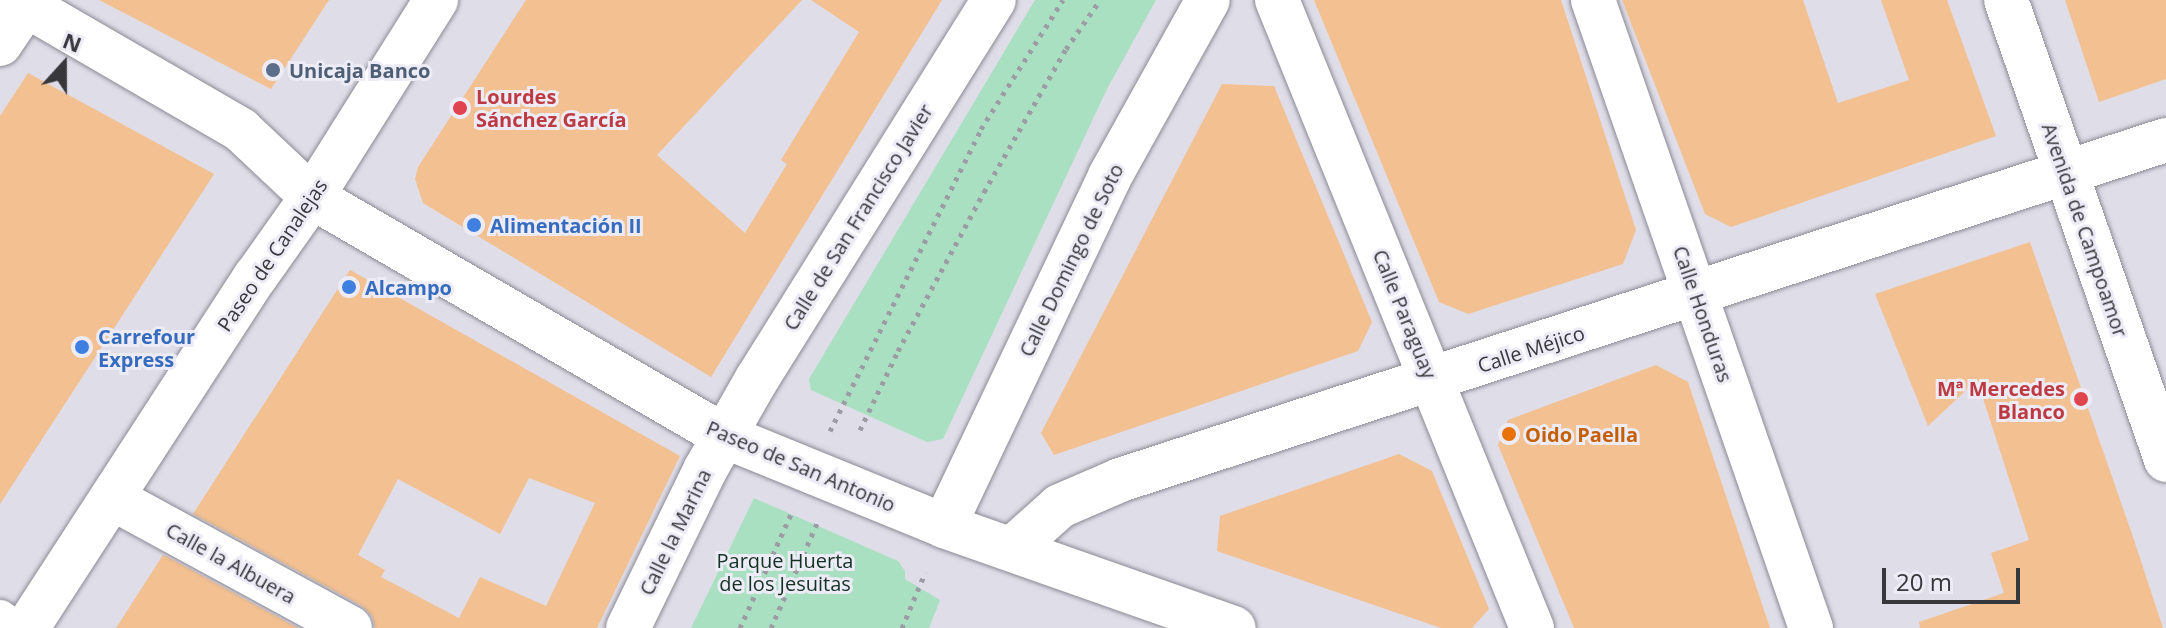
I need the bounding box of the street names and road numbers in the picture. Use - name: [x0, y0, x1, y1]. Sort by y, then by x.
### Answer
- street label: Calle de San Francisco Javier: [778, 99, 938, 335]
- street label: Avenida de Campoamor: [2037, 120, 2133, 340]
- street label: Calle Domingo de Soto: [1014, 160, 1128, 360]
- street label: Paseo de Canalejas: [212, 174, 332, 336]
- street label: Calle Honduras: [1668, 243, 1738, 385]
- street label: Calle Paraguay: [1368, 246, 1442, 382]
- street label: Calle Méjico: [1474, 320, 1588, 378]
- street label: Paseo de San Antonio: [703, 415, 899, 517]
- street label: Calle la Marina: [634, 465, 716, 599]
- street label: Calle la Albuera: [162, 518, 300, 608]

